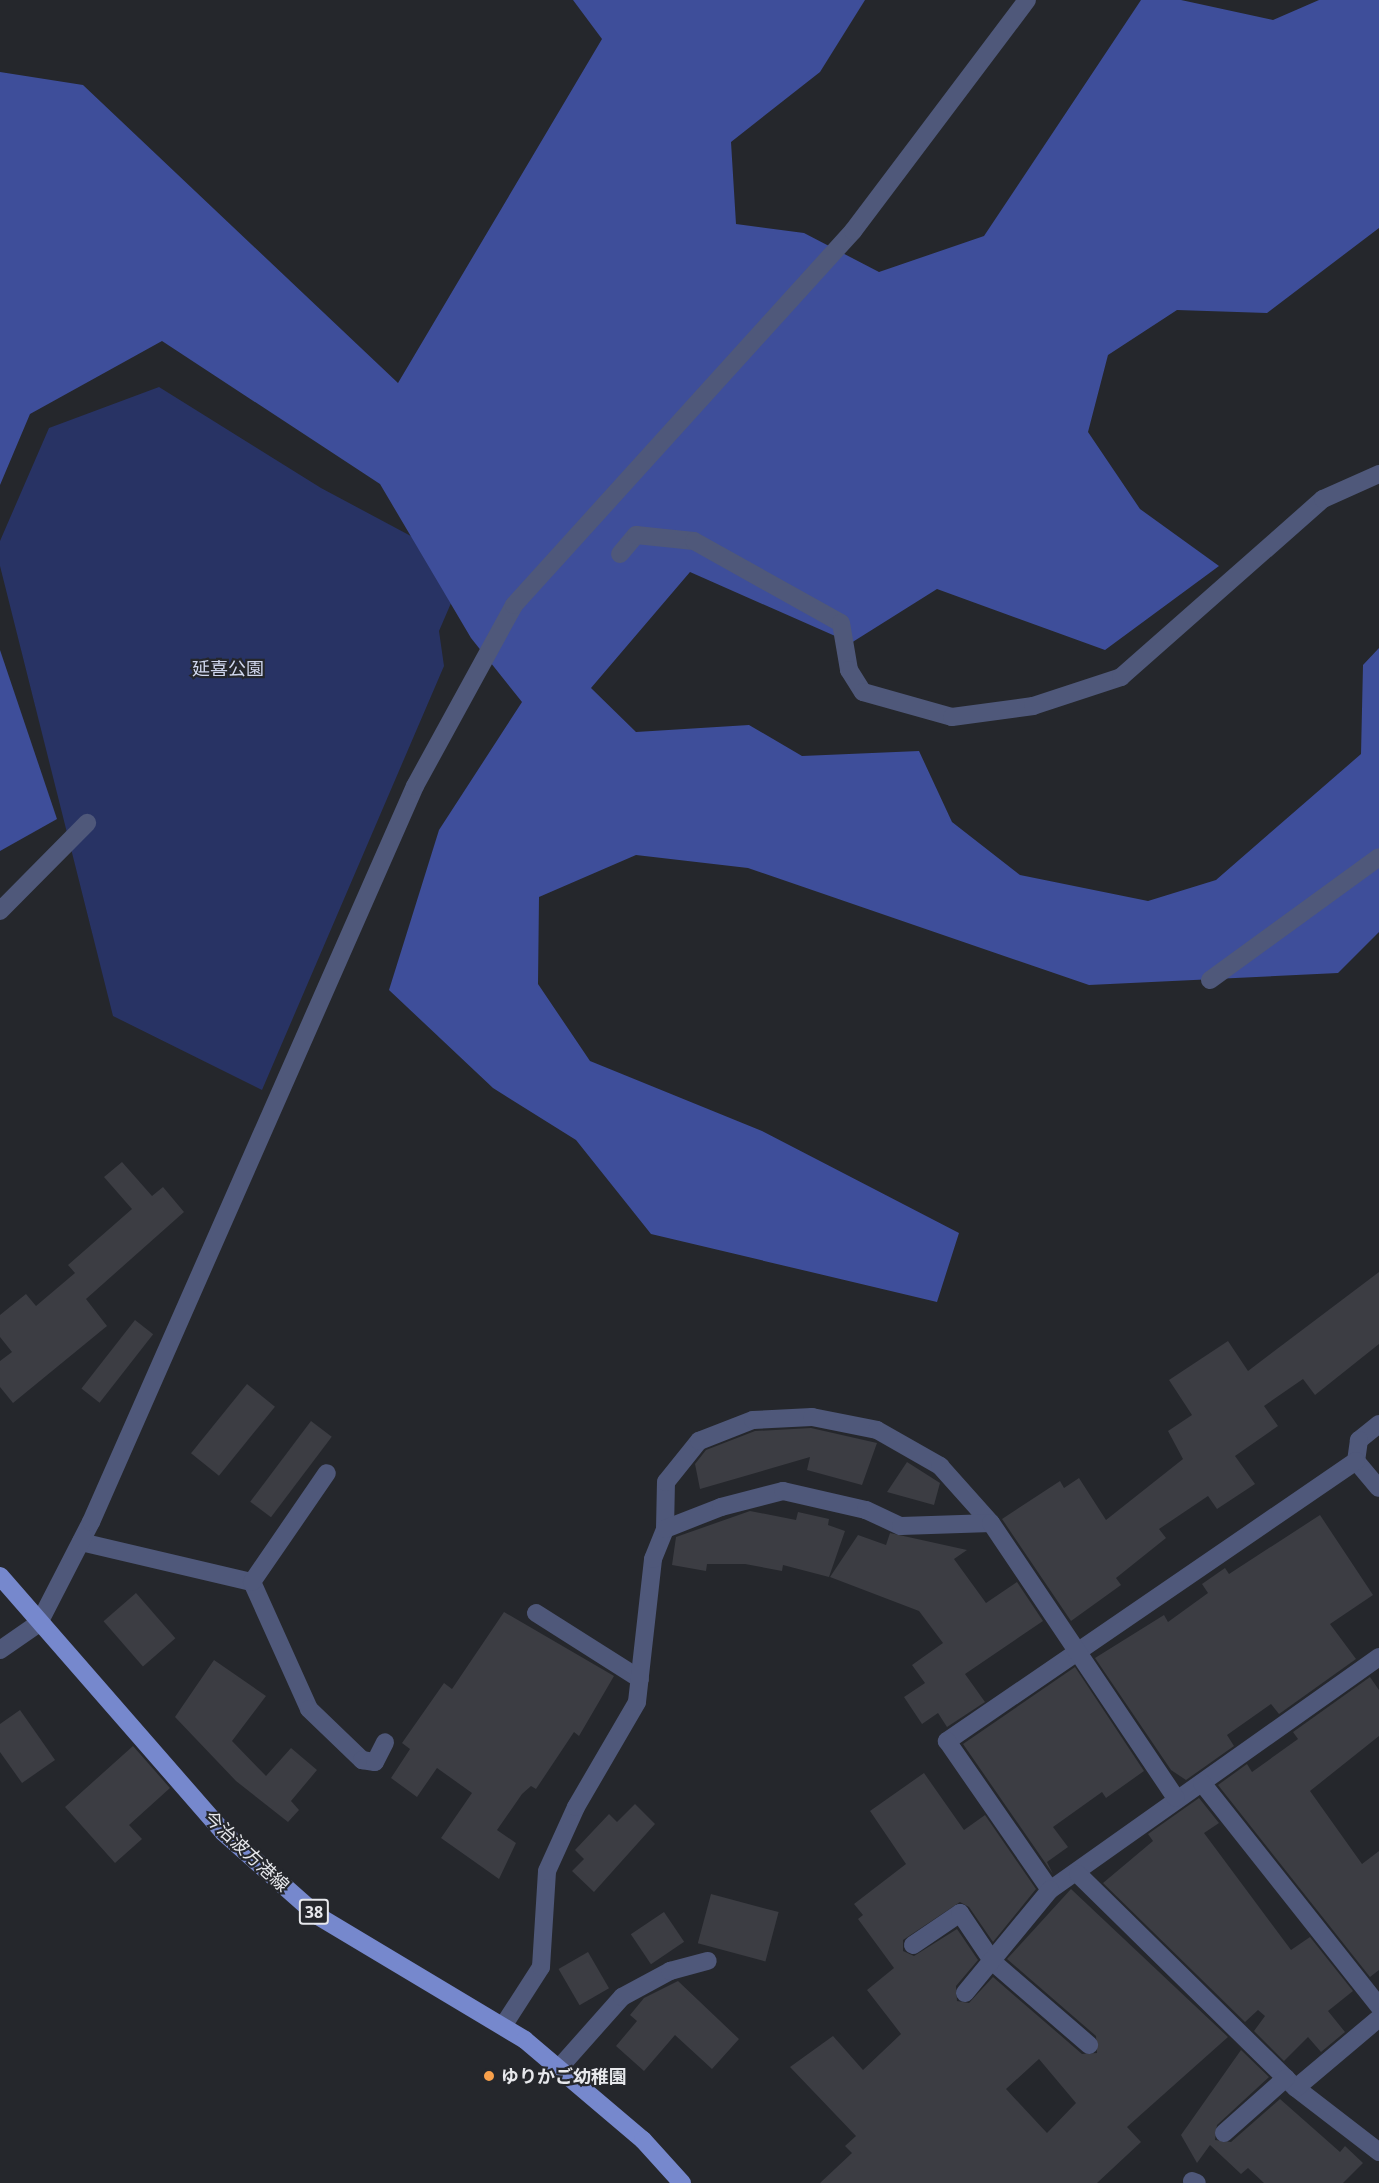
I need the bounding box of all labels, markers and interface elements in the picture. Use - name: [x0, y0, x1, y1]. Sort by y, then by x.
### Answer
- park label: 延喜公園: [192, 657, 264, 679]
- street label: 今治波方港線: [200, 1806, 294, 1896]
- road number: 38: [298, 1899, 330, 1925]
- place label: ゆりかご幼稚園: [501, 2065, 627, 2087]
- marker: ゆりかご幼稚園: [482, 2069, 496, 2083]

